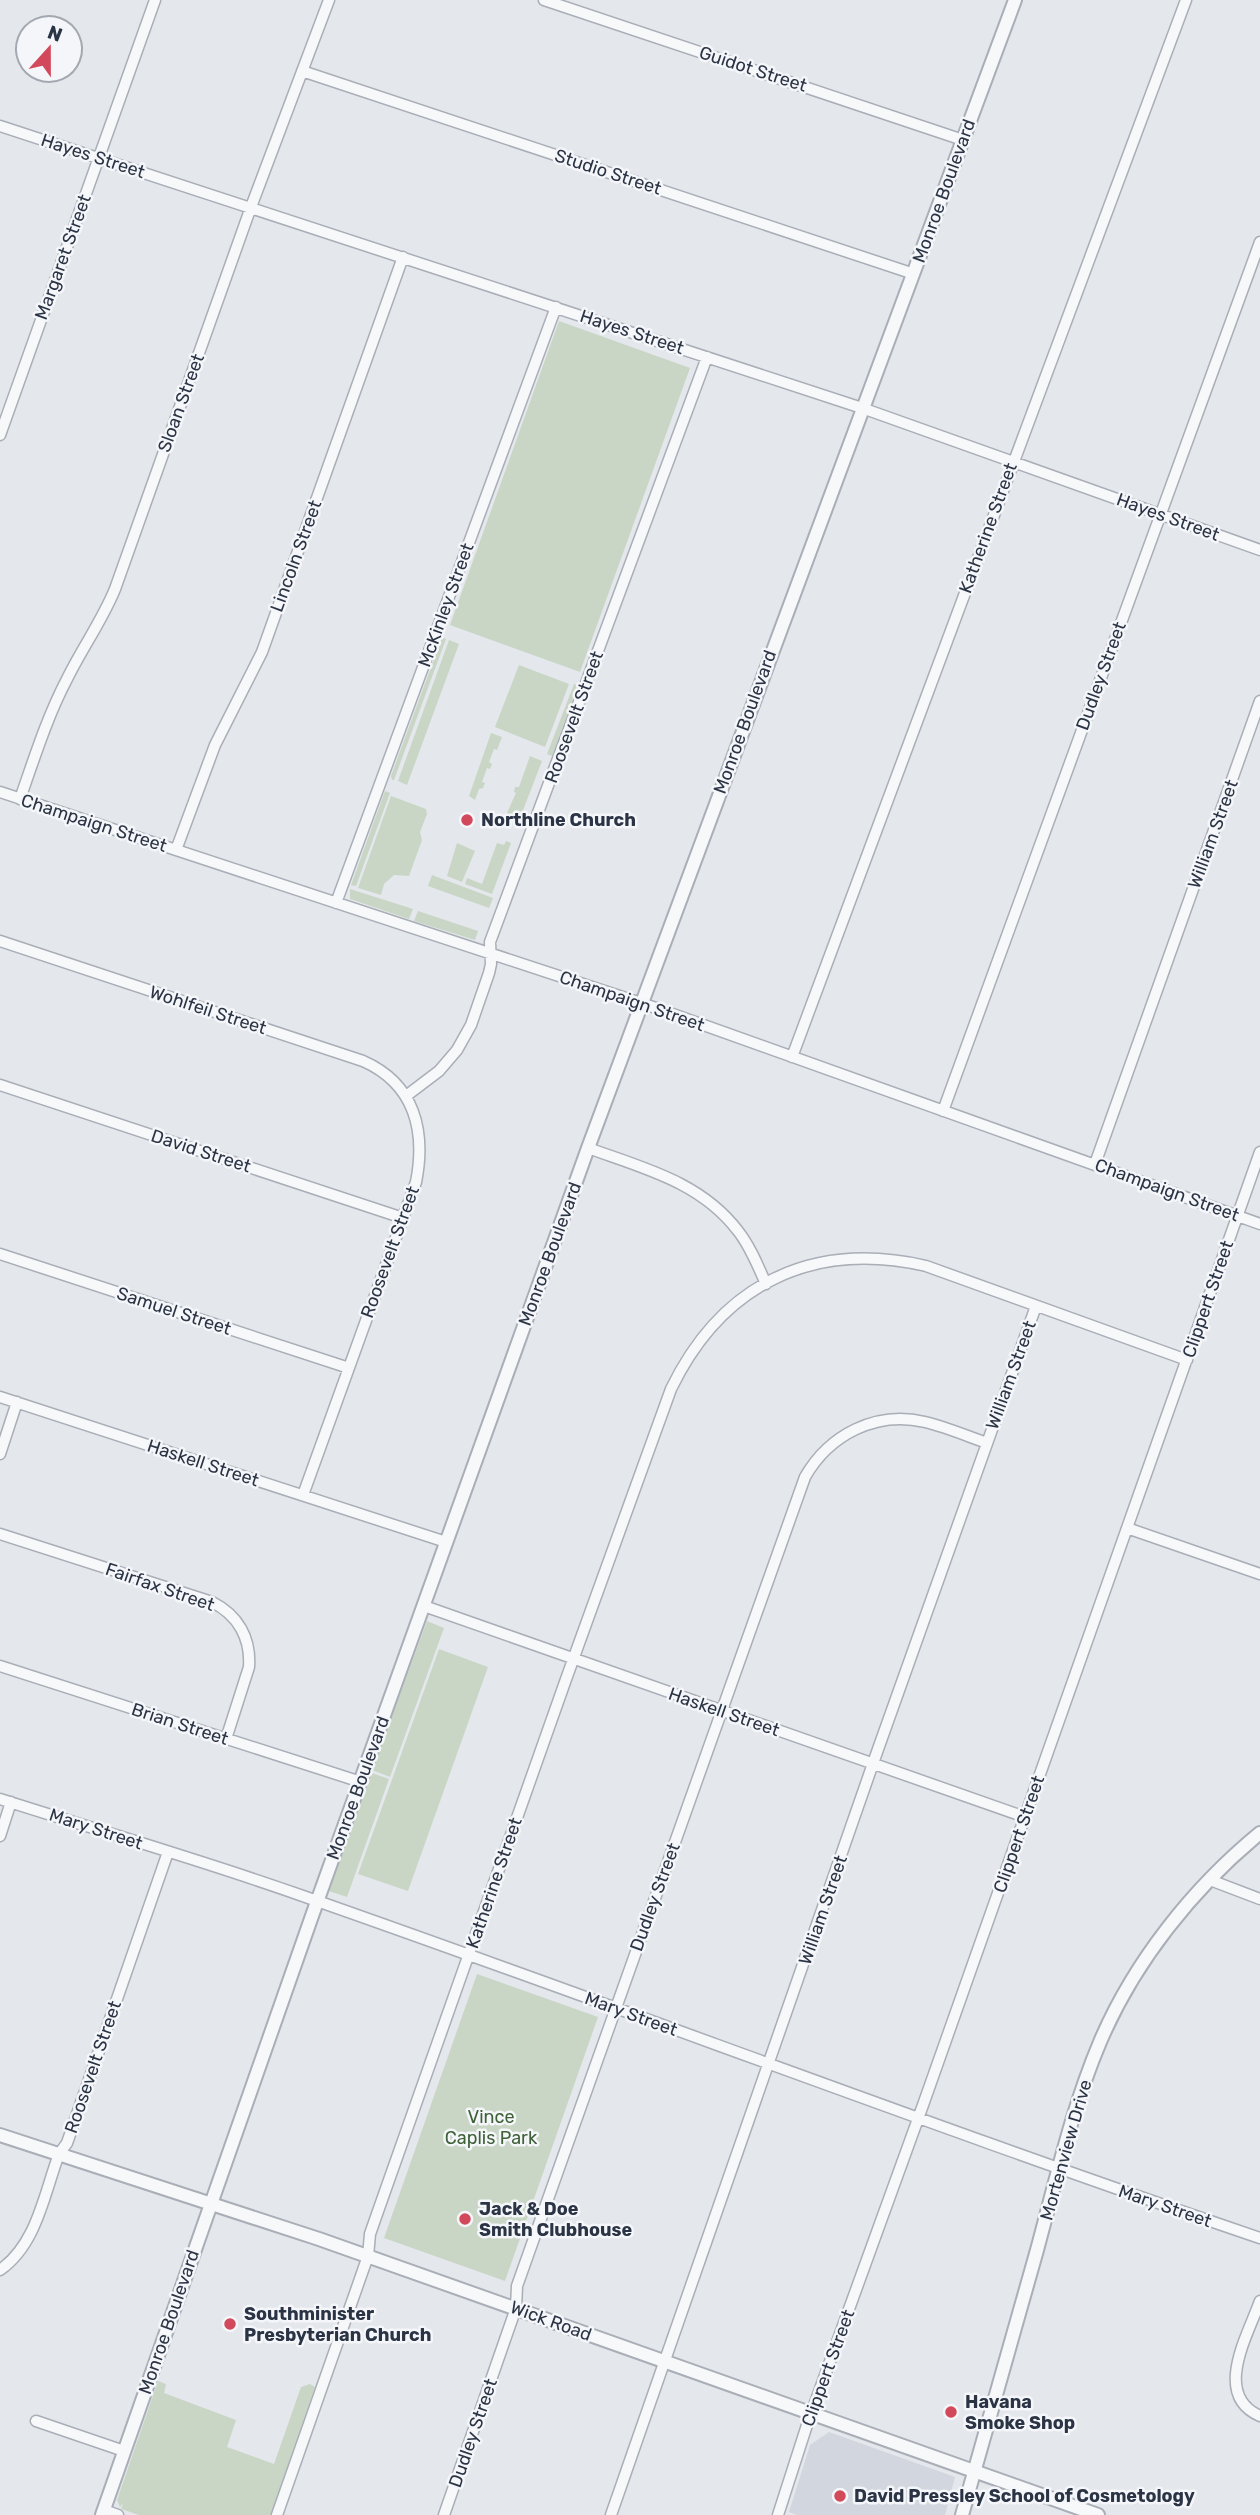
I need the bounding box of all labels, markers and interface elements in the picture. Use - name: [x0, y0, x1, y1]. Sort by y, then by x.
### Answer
- north arrow: [14, 14, 84, 84]
- text: N: [44, 20, 65, 47]
- street label: Guidot Street: [696, 41, 810, 97]
- street label: Monroe Boulevard: [908, 116, 980, 266]
- street label: Hayes Street: [38, 129, 148, 183]
- street label: Studio Street: [552, 144, 664, 200]
- street label: Margaret Street: [30, 191, 96, 323]
- street label: Hayes Street: [577, 305, 687, 359]
- street label: Sloan Street: [153, 351, 209, 455]
- street label: Katherine Street: [954, 460, 1022, 596]
- street label: Hayes Street: [1114, 488, 1222, 546]
- street label: Lincoln Street: [266, 497, 326, 615]
- street label: McKinley Street: [413, 540, 479, 670]
- street label: Dudley Street: [1071, 619, 1131, 733]
- street label: Monroe Boulevard: [709, 647, 781, 797]
- street label: Roosevelt Street: [540, 648, 608, 786]
- street label: William Street: [1183, 777, 1243, 891]
- street label: Champaign Street: [18, 789, 170, 857]
- place label: Northline Church: [481, 809, 636, 831]
- marker: Northline Church: [459, 812, 475, 828]
- street label: Champaign Street: [557, 966, 707, 1036]
- street label: Wohlfeil Street: [147, 981, 269, 1039]
- street label: David Street: [148, 1125, 254, 1177]
- street label: Champaign Street: [1092, 1154, 1242, 1226]
- street label: Monroe Boulevard: [514, 1179, 586, 1329]
- street label: Roosevelt Street: [356, 1183, 424, 1321]
- street label: Clippert Street: [1178, 1237, 1238, 1361]
- street label: Samuel Street: [114, 1282, 234, 1340]
- street label: William Street: [981, 1318, 1041, 1432]
- street label: Haskell Street: [144, 1435, 262, 1491]
- street label: Fairfax Street: [103, 1558, 217, 1616]
- street label: Haskell Street: [666, 1683, 782, 1741]
- street label: Brian Street: [129, 1698, 231, 1750]
- street label: Monroe Boulevard: [322, 1713, 394, 1863]
- street label: Clippert Street: [989, 1772, 1049, 1896]
- street label: Mary Street: [46, 1804, 146, 1854]
- street label: Katherine Street: [461, 1815, 527, 1951]
- street label: Dudley Street: [625, 1840, 685, 1954]
- street label: William Street: [794, 1852, 852, 1968]
- street label: Mary Street: [582, 1987, 680, 2041]
- street label: Roosevelt Street: [60, 1998, 126, 2136]
- street label: Mortenview Drive: [1035, 2077, 1097, 2223]
- park label: Vince Caplis Park: [445, 2106, 538, 2149]
- street label: Mary Street: [1116, 2180, 1214, 2232]
- place label: Jack & Doe Smith Clubhouse: [479, 2198, 632, 2241]
- marker: Jack & Doe Smith Clubhouse: [457, 2211, 473, 2227]
- street label: Monroe Boulevard: [134, 2247, 204, 2397]
- street label: Wick Road: [507, 2296, 595, 2346]
- place label: Southminister Presbyterian Church: [244, 2303, 431, 2346]
- street label: Clippert Street: [797, 2307, 859, 2429]
- marker: Southminister Presbyterian Church: [222, 2316, 238, 2332]
- street label: Dudley Street: [444, 2376, 502, 2490]
- place label: Havana Smoke Shop: [965, 2391, 1075, 2434]
- marker: Havana Smoke Shop: [943, 2404, 959, 2420]
- place label: David Pressley School of Cosmetology: [854, 2485, 1195, 2507]
- marker: David Pressley School of Cosmetology: [832, 2488, 848, 2504]

